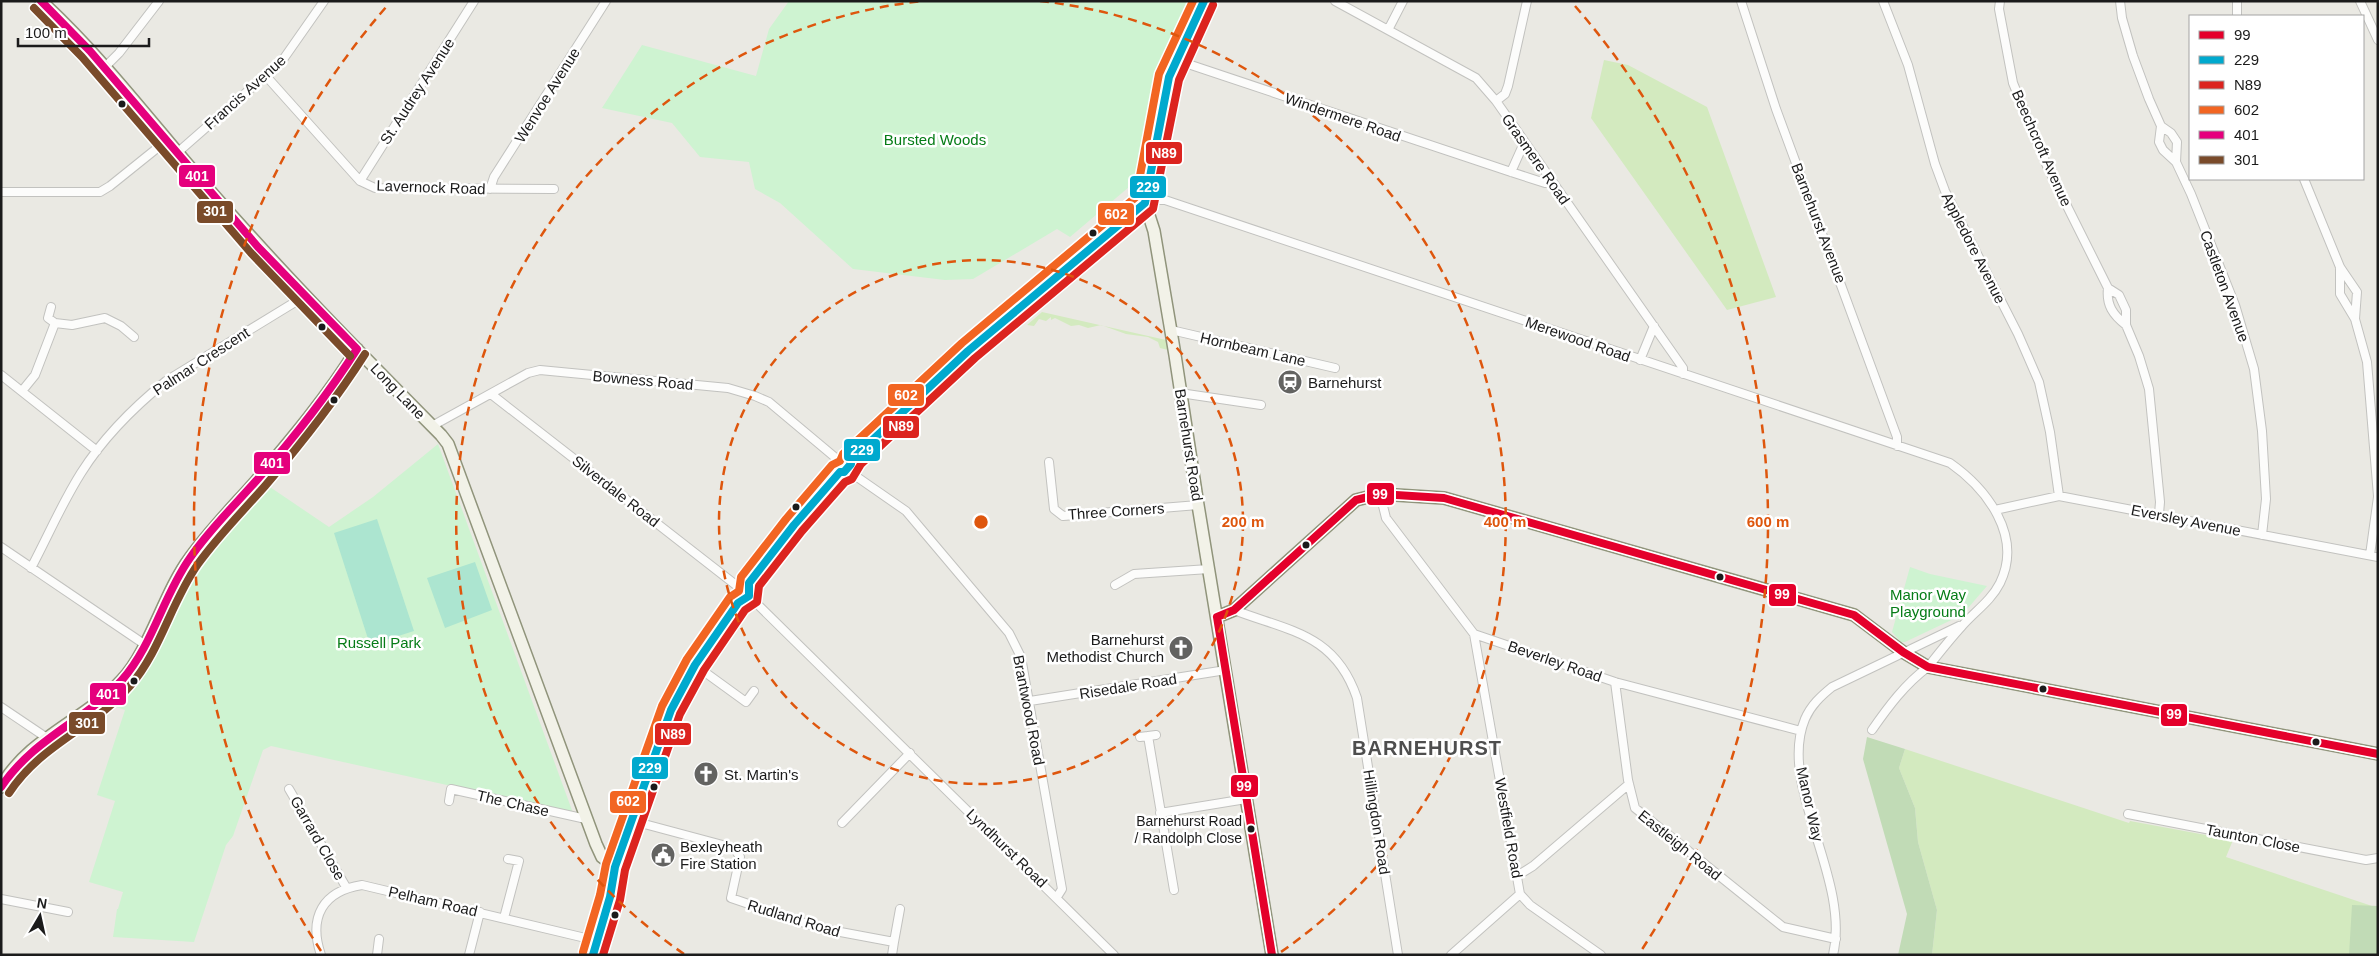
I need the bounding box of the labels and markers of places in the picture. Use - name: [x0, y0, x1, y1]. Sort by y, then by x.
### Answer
- unlabelled marker: [117, 99, 127, 109]
- unlabelled marker: [1088, 228, 1098, 238]
- unlabelled marker: [317, 322, 327, 332]
- station icon: Barnehurst: [1277, 369, 1303, 395]
- place label: Barnehurst: [1308, 374, 1382, 391]
- unlabelled marker: [329, 395, 339, 405]
- unlabelled marker: [791, 502, 801, 512]
- centre of rings: [972, 513, 990, 531]
- unlabelled marker: [1301, 540, 1311, 550]
- unlabelled marker: [1715, 572, 1725, 582]
- place label: Barnehurst Methodist Church: [1046, 631, 1165, 665]
- church icon: Barnehurst Methodist Church: [1168, 635, 1194, 661]
- unlabelled marker: [129, 676, 139, 686]
- unlabelled marker: [2038, 684, 2048, 694]
- unlabelled marker: [2311, 737, 2321, 747]
- church icon: St. Martin's: [693, 761, 719, 787]
- place label: St. Martin's: [724, 766, 799, 783]
- unlabelled marker: [649, 782, 659, 792]
- place label: Barnehurst Road / Randolph Close: [1135, 813, 1242, 846]
- marker: Barnehurst Road / Randolph Close: [1246, 824, 1256, 834]
- place label: Bexleyheath Fire Station: [680, 838, 763, 872]
- public building icon: Bexleyheath Fire Station: [650, 842, 676, 868]
- unlabelled marker: [610, 910, 620, 920]

